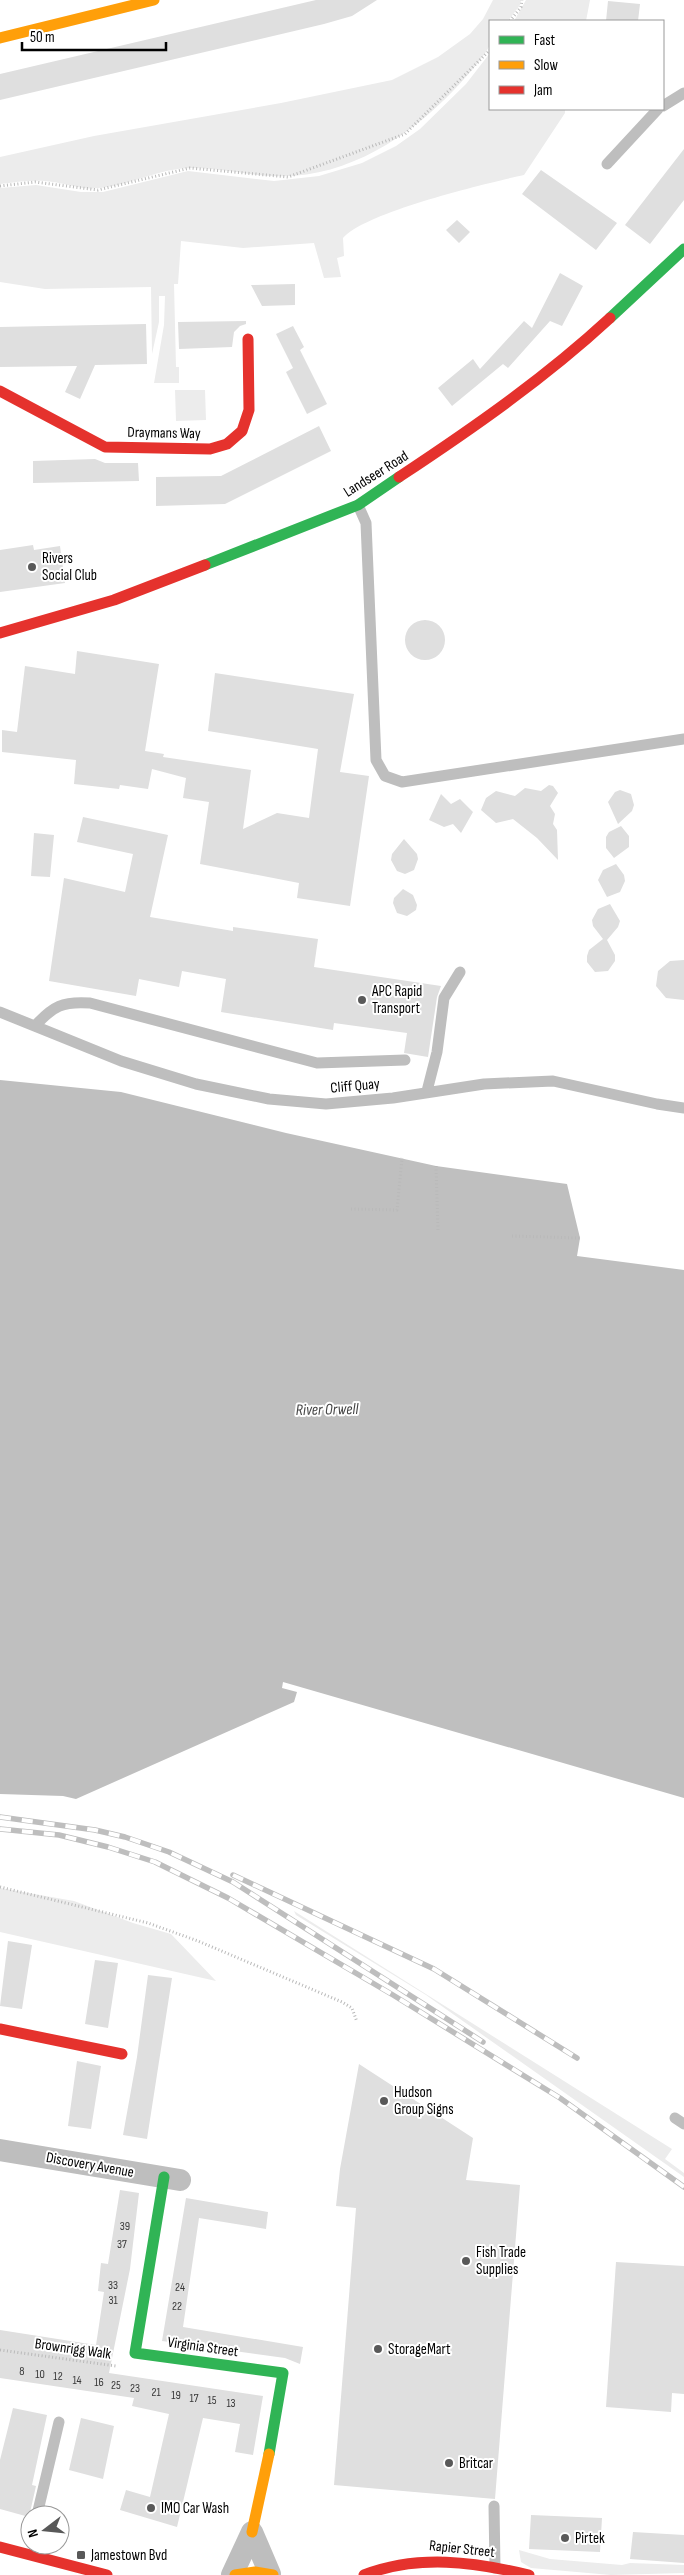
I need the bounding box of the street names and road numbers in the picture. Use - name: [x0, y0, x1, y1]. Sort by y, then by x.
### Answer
- street label: Draymans Way: [127, 423, 201, 443]
- street label: Landseer Road: [340, 447, 412, 501]
- street label: Cliff Quay: [330, 1074, 381, 1098]
- street label: Discovery Avenue: [45, 2148, 135, 2182]
- street label: Virginia Street: [166, 2333, 240, 2361]
- street label: Brownrigg Walk: [34, 2334, 113, 2364]
- street label: Rapier Street: [428, 2536, 496, 2562]

